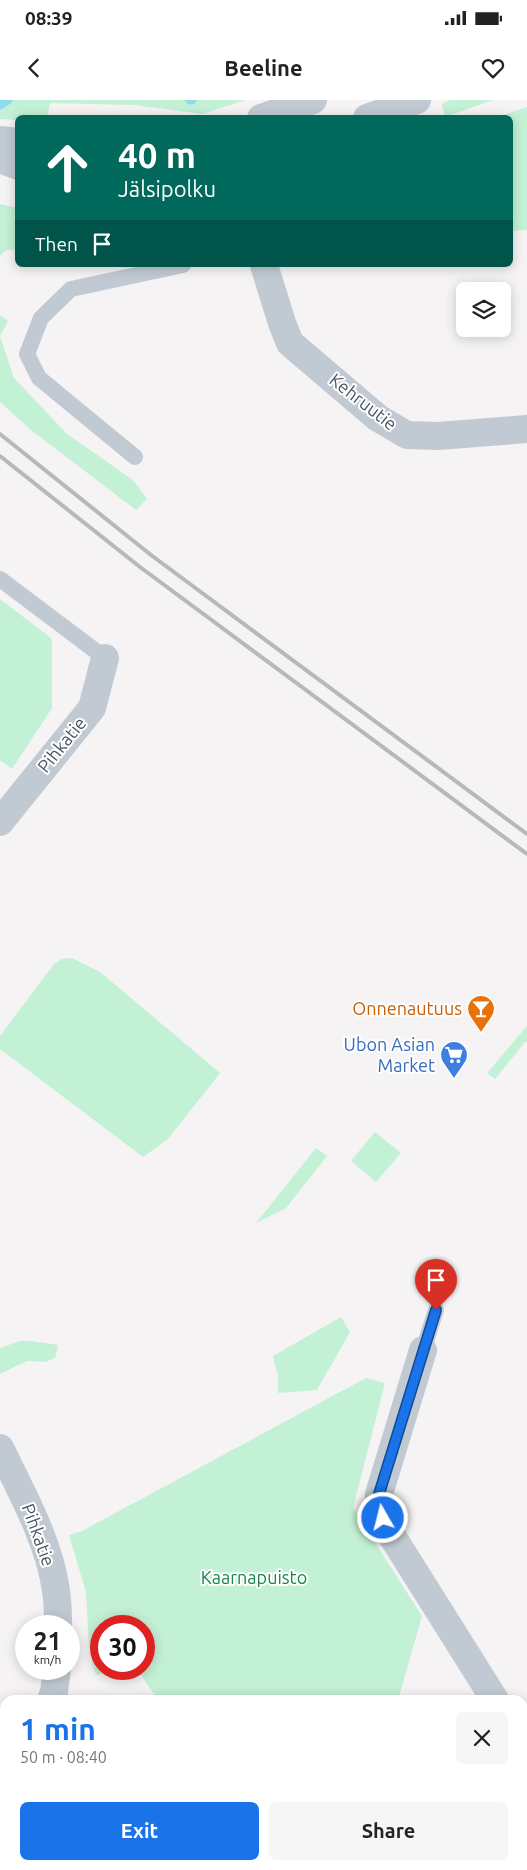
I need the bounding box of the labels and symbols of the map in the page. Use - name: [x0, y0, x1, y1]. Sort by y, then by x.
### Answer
- street label: Kehruutie: [326, 369, 401, 434]
- street label: Pihkatie: [33, 713, 89, 776]
- bar icon: Onnenautuus: [466, 994, 496, 1033]
- place label: Onnenautuus: [352, 998, 462, 1018]
- place label: Ubon Asian Market: [344, 1034, 435, 1075]
- supermarket icon: Ubon Asian Market: [439, 1040, 469, 1079]
- pin: [415, 1259, 457, 1310]
- position arrow: [356, 1491, 408, 1543]
- street label: Pihkatie: [18, 1501, 59, 1569]
- park label: Kaarnapuisto: [201, 1567, 307, 1587]
- speed limit sign: 30: [90, 1615, 155, 1680]

